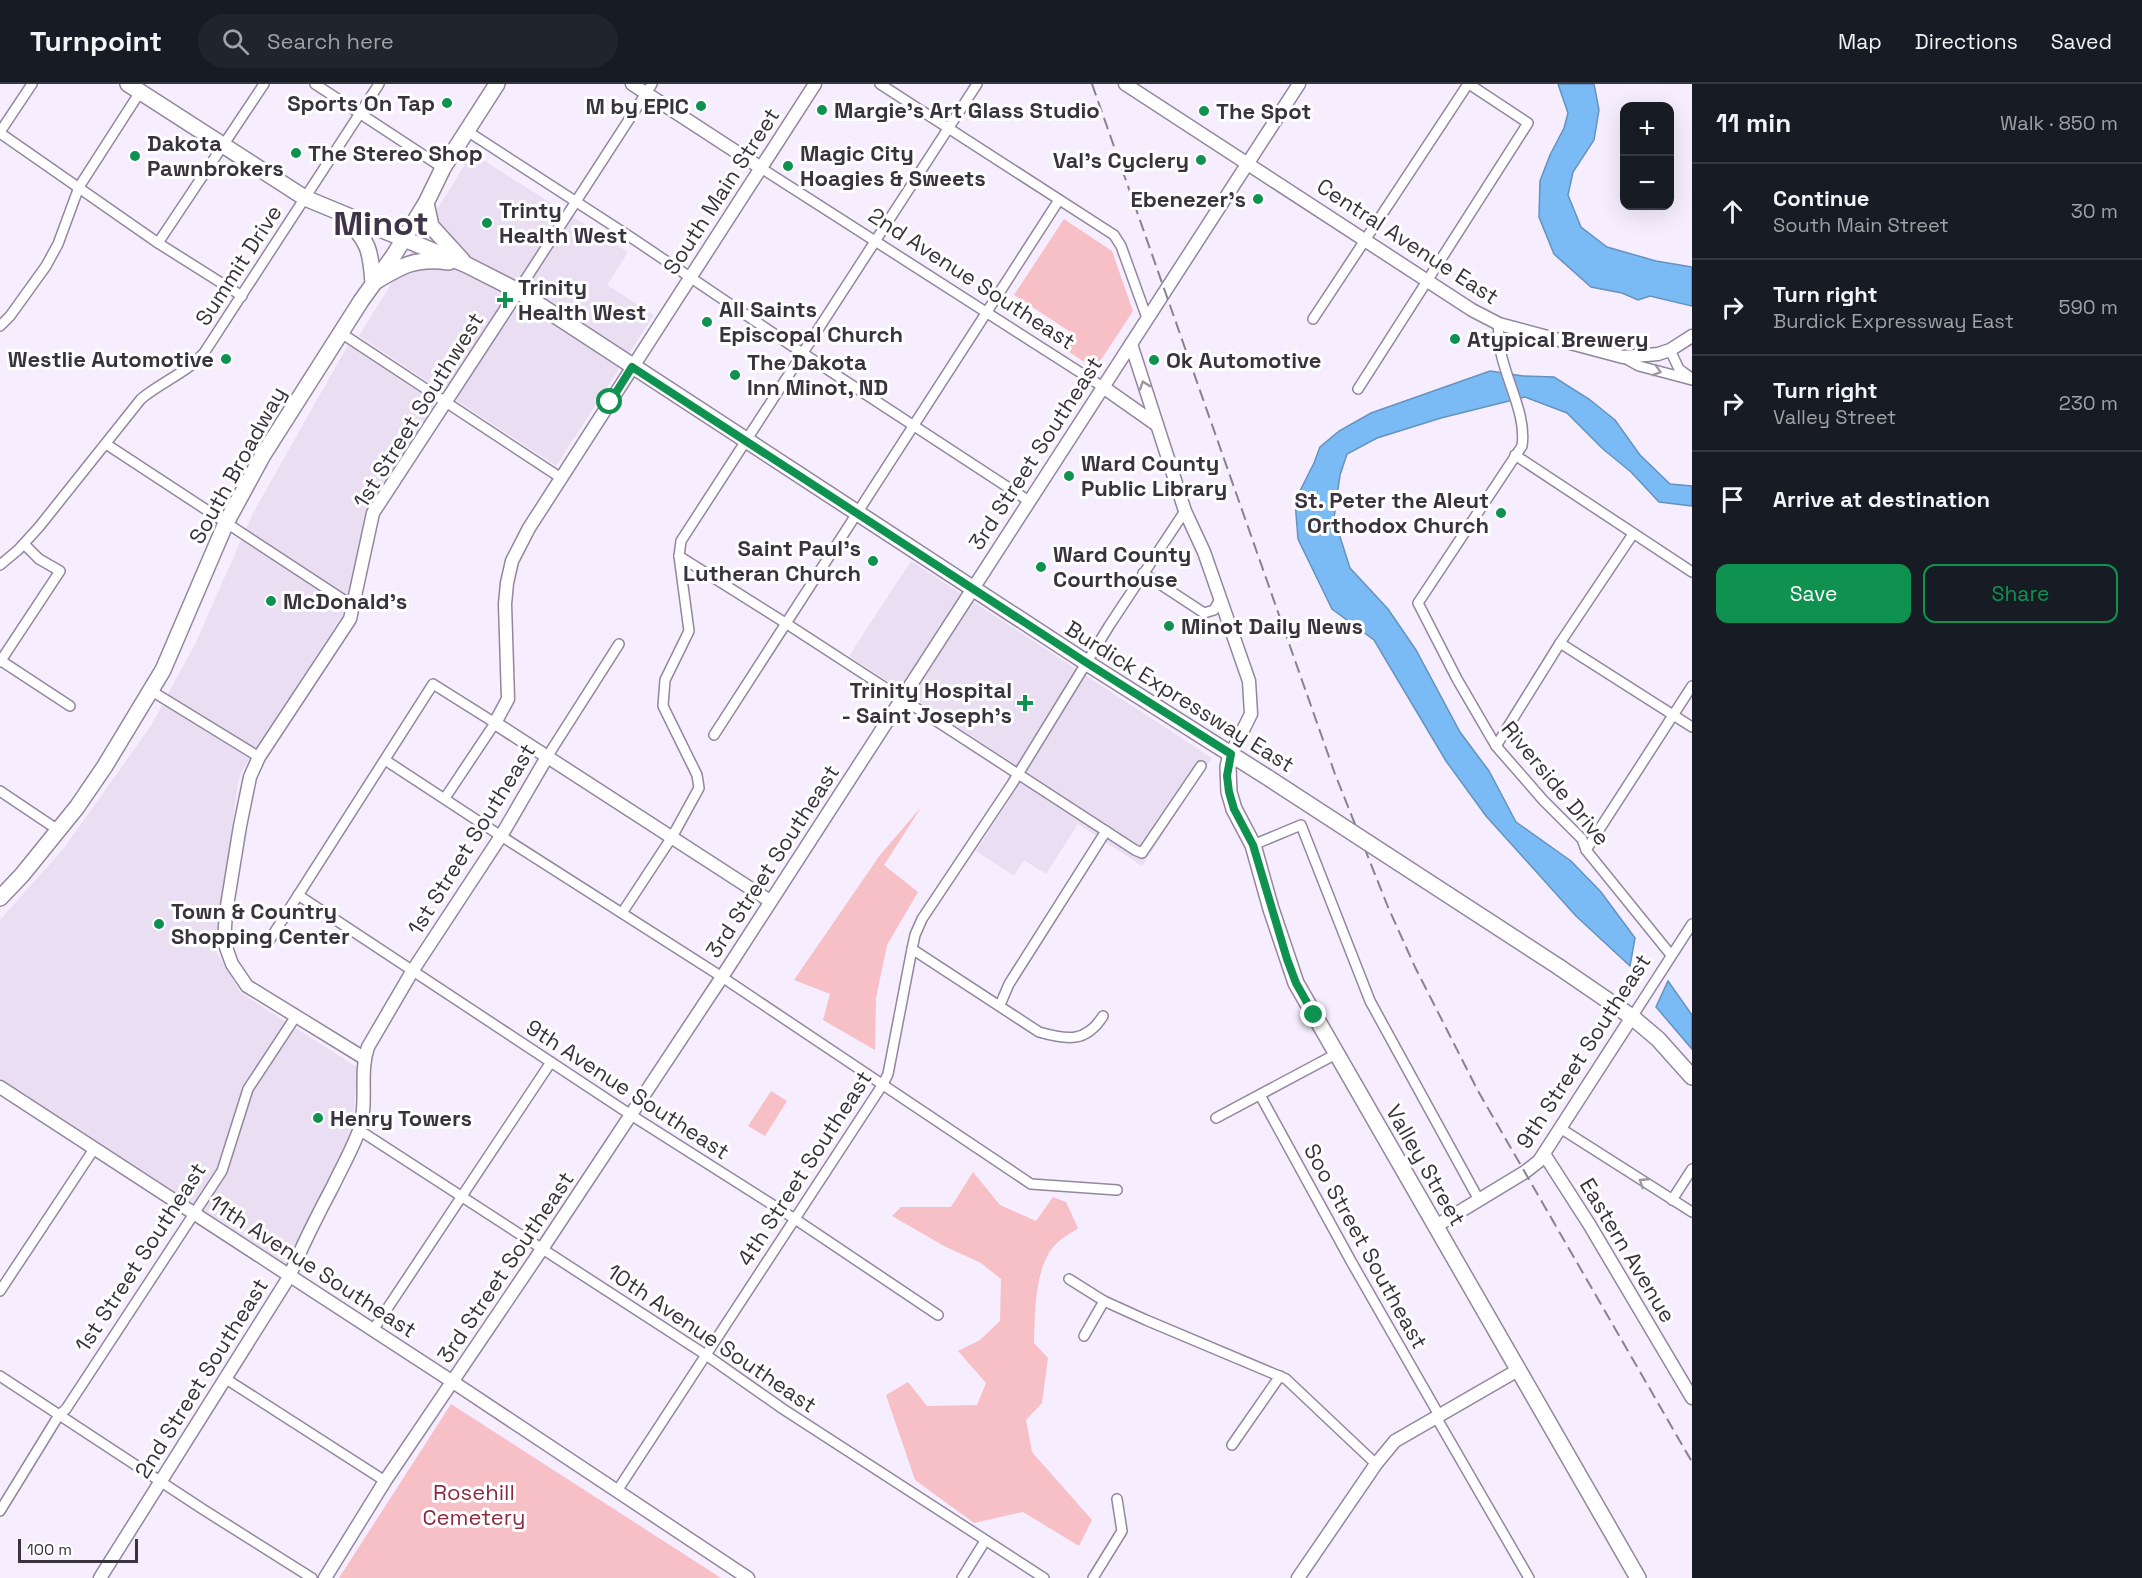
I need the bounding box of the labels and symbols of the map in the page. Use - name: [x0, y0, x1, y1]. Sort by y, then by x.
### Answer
- place label: Sports On Tap: [287, 89, 435, 117]
- place label: M by EPIC: [585, 92, 689, 120]
- marker: Sports On Tap: [440, 96, 454, 110]
- place label: Margie's Art Glass Studio: [834, 96, 1100, 124]
- place label: The Spot: [1216, 97, 1311, 125]
- marker: M by EPIC: [694, 99, 708, 113]
- street label: South Main Street: [657, 102, 785, 280]
- marker: Margie's Art Glass Studio: [815, 103, 829, 117]
- marker: The Spot: [1197, 104, 1211, 118]
- place label: Dakota Pawnbrokers: [147, 129, 284, 182]
- place label: The Stereo Shop: [308, 139, 483, 167]
- place label: Magic City Hoagies & Sweets: [800, 139, 986, 192]
- marker: The Stereo Shop: [289, 146, 303, 160]
- place label: Val's Cyclery: [1053, 146, 1189, 174]
- marker: Dakota Pawnbrokers: [128, 149, 142, 163]
- marker: Val's Cyclery: [1194, 153, 1208, 167]
- marker: Magic City Hoagies & Sweets: [781, 159, 795, 173]
- street label: Central Avenue East: [1312, 172, 1504, 310]
- place label: Ebenezer’s: [1131, 185, 1246, 213]
- marker: Ebenezer’s: [1251, 192, 1265, 206]
- place label: Trinty Health West: [499, 196, 627, 249]
- street label: Summit Drive: [188, 199, 288, 331]
- street label: 2nd Avenue Southeast: [863, 201, 1081, 355]
- district label: Minot: [333, 202, 429, 245]
- marker: Trinty Health West: [480, 216, 494, 230]
- place label: Trinity Health West: [518, 273, 646, 326]
- marker: Trinity Health West: [496, 291, 514, 309]
- place label: All Saints Episcopal Church: [719, 295, 903, 348]
- street label: 1st Street Southwest: [346, 307, 490, 513]
- marker: All Saints Episcopal Church: [700, 315, 714, 329]
- place label: Atypical Brewery: [1467, 325, 1649, 353]
- marker: Atypical Brewery: [1448, 332, 1462, 346]
- place label: Westlie Automotive: [8, 345, 214, 373]
- place label: Ok Automotive: [1166, 346, 1321, 374]
- place label: The Dakota Inn Minot, ND: [747, 348, 888, 401]
- street label: 3rd Street Southeast: [962, 351, 1108, 555]
- marker: Westlie Automotive: [219, 352, 233, 366]
- marker: Ok Automotive: [1147, 353, 1161, 367]
- one-way arrow: [1651, 364, 1662, 376]
- marker: The Dakota Inn Minot, ND: [728, 368, 742, 382]
- one-way arrow: [1139, 380, 1152, 391]
- street label: South Broadway: [182, 381, 292, 549]
- route start: [596, 388, 622, 414]
- place label: Ward County Public Library: [1081, 449, 1227, 502]
- marker: Ward County Public Library: [1062, 469, 1076, 483]
- place label: St. Peter the Aleut Orthodox Church: [1294, 486, 1489, 539]
- marker: St. Peter the Aleut Orthodox Church: [1494, 506, 1508, 520]
- place label: Saint Paul’s Lutheran Church: [683, 534, 861, 587]
- place label: Ward County Courthouse: [1053, 540, 1191, 593]
- marker: Saint Paul’s Lutheran Church: [866, 554, 880, 568]
- marker: Ward County Courthouse: [1034, 560, 1048, 574]
- place label: McDonald's: [283, 587, 407, 615]
- marker: McDonald's: [264, 594, 278, 608]
- place label: Minot Daily News: [1181, 612, 1363, 640]
- street label: Burdick Expressway East: [1060, 614, 1300, 778]
- marker: Minot Daily News: [1162, 619, 1176, 633]
- place label: Trinity Hospital - Saint Joseph's: [841, 676, 1012, 729]
- marker: Trinity Hospital - Saint Joseph's: [1016, 694, 1034, 712]
- street label: Riverside Drive: [1496, 715, 1616, 851]
- street label: 1st Street Southeast: [401, 738, 541, 940]
- street label: 3rd Street Southeast: [699, 759, 845, 963]
- place label: Town & Country Shopping Center: [171, 897, 350, 950]
- marker: Town & Country Shopping Center: [152, 917, 166, 931]
- street label: 9th Street Southeast: [1509, 948, 1657, 1154]
- route end: [1300, 1001, 1326, 1027]
- street label: 9th Avenue Southeast: [521, 1013, 735, 1165]
- street label: 4th Street Southeast: [730, 1065, 878, 1271]
- street label: Valley Street: [1380, 1099, 1472, 1231]
- place label: Henry Towers: [330, 1104, 472, 1132]
- marker: Henry Towers: [311, 1111, 325, 1125]
- street label: Soo Street Southeast: [1298, 1138, 1434, 1354]
- street label: 1st Street Southeast: [68, 1157, 212, 1357]
- street label: 3rd Street Southeast: [430, 1166, 580, 1368]
- street label: Eastern Avenue: [1574, 1173, 1682, 1327]
- one-way arrow: [1639, 1178, 1650, 1189]
- street label: 11th Avenue Southeast: [204, 1188, 422, 1344]
- street label: 10th Avenue Southeast: [602, 1257, 822, 1419]
- street label: 2nd Street Southeast: [128, 1273, 274, 1483]
- park label: Rosehill Cemetery: [422, 1478, 526, 1531]
- scale bar: [18, 1536, 138, 1564]

